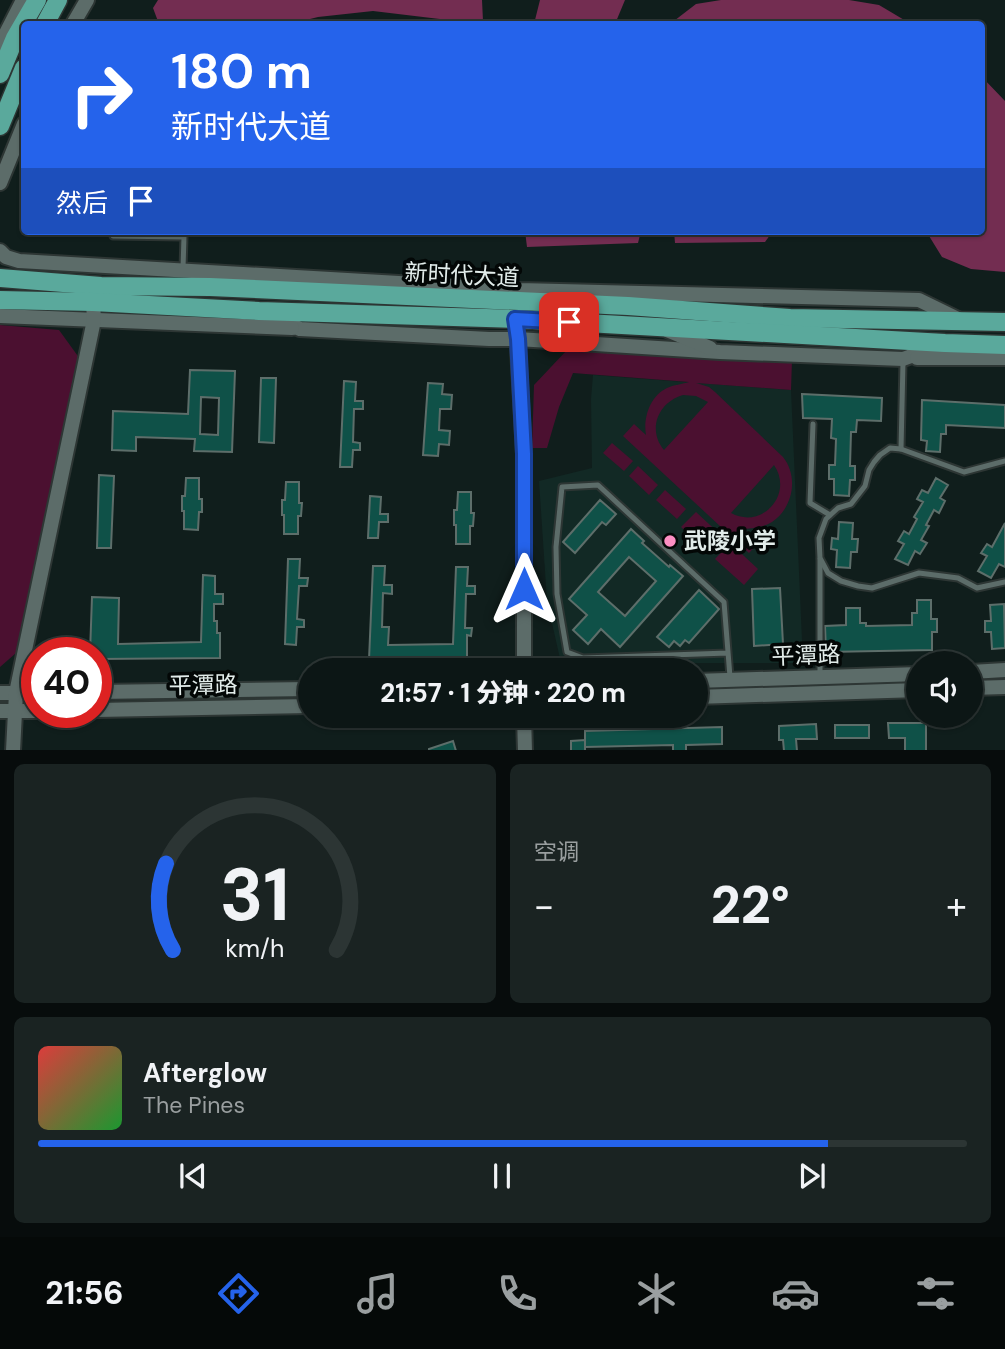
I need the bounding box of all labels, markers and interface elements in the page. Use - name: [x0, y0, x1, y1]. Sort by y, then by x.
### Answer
- text: 180 m: [171, 39, 312, 103]
- icon: right: [56, 49, 147, 140]
- text: 新时代大道: [171, 106, 331, 148]
- icon: arrive: [122, 182, 160, 220]
- text: 然后: [56, 186, 108, 220]
- street label: 新时代大道: [404, 257, 520, 293]
- pin: [539, 292, 599, 352]
- icon: arrive: [550, 303, 588, 341]
- place label: 武陵小学: [684, 526, 776, 556]
- marker: 武陵小学: [662, 533, 678, 549]
- position arrow: [487, 552, 561, 626]
- speed limit sign: 40: [21, 637, 112, 728]
- street label: 平潭路: [771, 639, 841, 671]
- map controls: [906, 651, 983, 728]
- button: sound: [906, 651, 983, 728]
- street label: 平潭路: [168, 669, 238, 701]
- text: 21:57 · 1 分钟 · 220 m: [380, 676, 626, 710]
- text: 空调: [534, 837, 580, 867]
- text: 31: [220, 848, 290, 943]
- text: 22°: [711, 871, 790, 939]
- text: −: [534, 881, 554, 931]
- text: +: [946, 881, 967, 931]
- text: km/h: [225, 931, 284, 964]
- text: Afterglow: [143, 1056, 267, 1090]
- text: The Pines: [143, 1090, 245, 1120]
- icon: previous: [174, 1157, 212, 1195]
- icon: pause: [483, 1157, 521, 1195]
- icon: next: [793, 1157, 831, 1195]
- icon: directions: [214, 1269, 263, 1318]
- icon: music: [353, 1269, 402, 1318]
- icon: phone: [493, 1269, 542, 1318]
- icon: climate: [632, 1269, 681, 1318]
- icon: car: [771, 1269, 820, 1318]
- icon: filters: [911, 1269, 960, 1318]
- text: 21:56: [45, 1272, 124, 1314]

